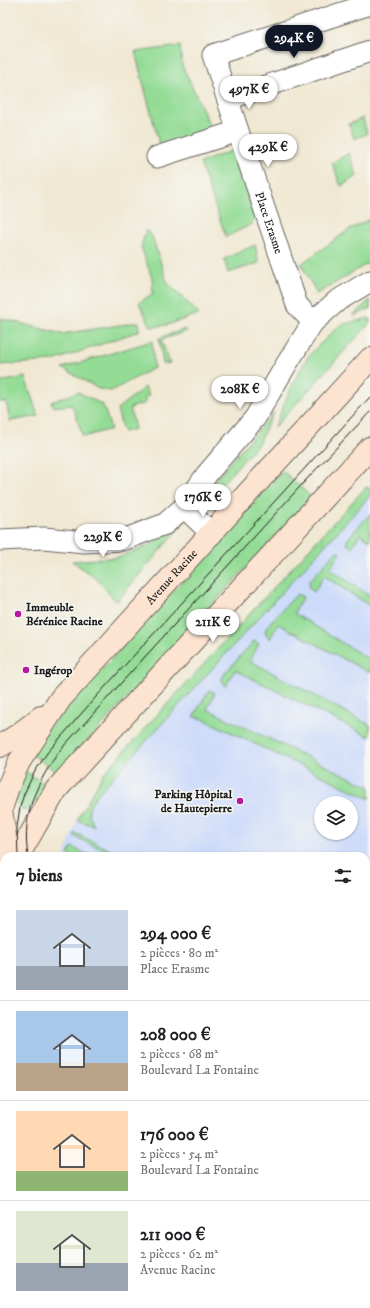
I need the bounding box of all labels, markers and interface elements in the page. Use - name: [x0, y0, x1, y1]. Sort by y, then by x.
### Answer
- pin: 294K €: [261, 25, 327, 59]
- text: 294K €: [274, 30, 314, 46]
- pin: 497K €: [216, 76, 282, 110]
- text: 497K €: [229, 81, 269, 97]
- pin: 429K €: [235, 134, 301, 168]
- text: 429K €: [248, 139, 288, 155]
- street label: Place Erasme: [252, 190, 287, 256]
- pin: 208K €: [207, 376, 273, 410]
- text: 208K €: [220, 381, 260, 397]
- pin: 176K €: [170, 484, 236, 518]
- text: 176K €: [184, 489, 222, 505]
- pin: 229K €: [70, 524, 136, 558]
- text: 229K €: [84, 529, 122, 545]
- street label: Avenue Racine: [142, 546, 200, 608]
- place label: Immeuble Bérénice Racine: [26, 600, 103, 629]
- marker: Immeuble Bérénice Racine: [13, 609, 23, 619]
- pin: 211K €: [180, 609, 246, 643]
- text: 211K €: [195, 614, 231, 630]
- place label: Ingérop: [34, 663, 72, 678]
- marker: Ingérop: [21, 665, 31, 675]
- place label: Parking Hôpital de Hautepierre: [154, 787, 232, 816]
- marker: Parking Hôpital de Hautepierre: [235, 796, 245, 806]
- map controls: [314, 796, 358, 840]
- button: layers: [314, 796, 358, 840]
- text: 7 biens: [16, 865, 63, 887]
- icon: filters: [332, 865, 354, 887]
- text: 294 000 €: [140, 923, 211, 945]
- icon: home: [48, 926, 96, 974]
- text: 2 pièces · 80 m²: [140, 945, 218, 961]
- text: Place Erasme: [140, 961, 210, 977]
- text: 208 000 €: [140, 1024, 211, 1046]
- icon: home: [48, 1027, 96, 1075]
- text: 2 pièces · 68 m²: [140, 1046, 218, 1062]
- text: Boulevard La Fontaine: [140, 1062, 259, 1078]
- text: 176 000 €: [140, 1124, 209, 1146]
- icon: home: [48, 1127, 96, 1175]
- text: 2 pièces · 54 m²: [140, 1146, 218, 1162]
- text: Boulevard La Fontaine: [140, 1162, 259, 1178]
- text: 211 000 €: [140, 1224, 206, 1246]
- icon: home: [48, 1227, 96, 1275]
- text: 2 pièces · 62 m²: [140, 1246, 218, 1262]
- text: Avenue Racine: [140, 1262, 216, 1278]

